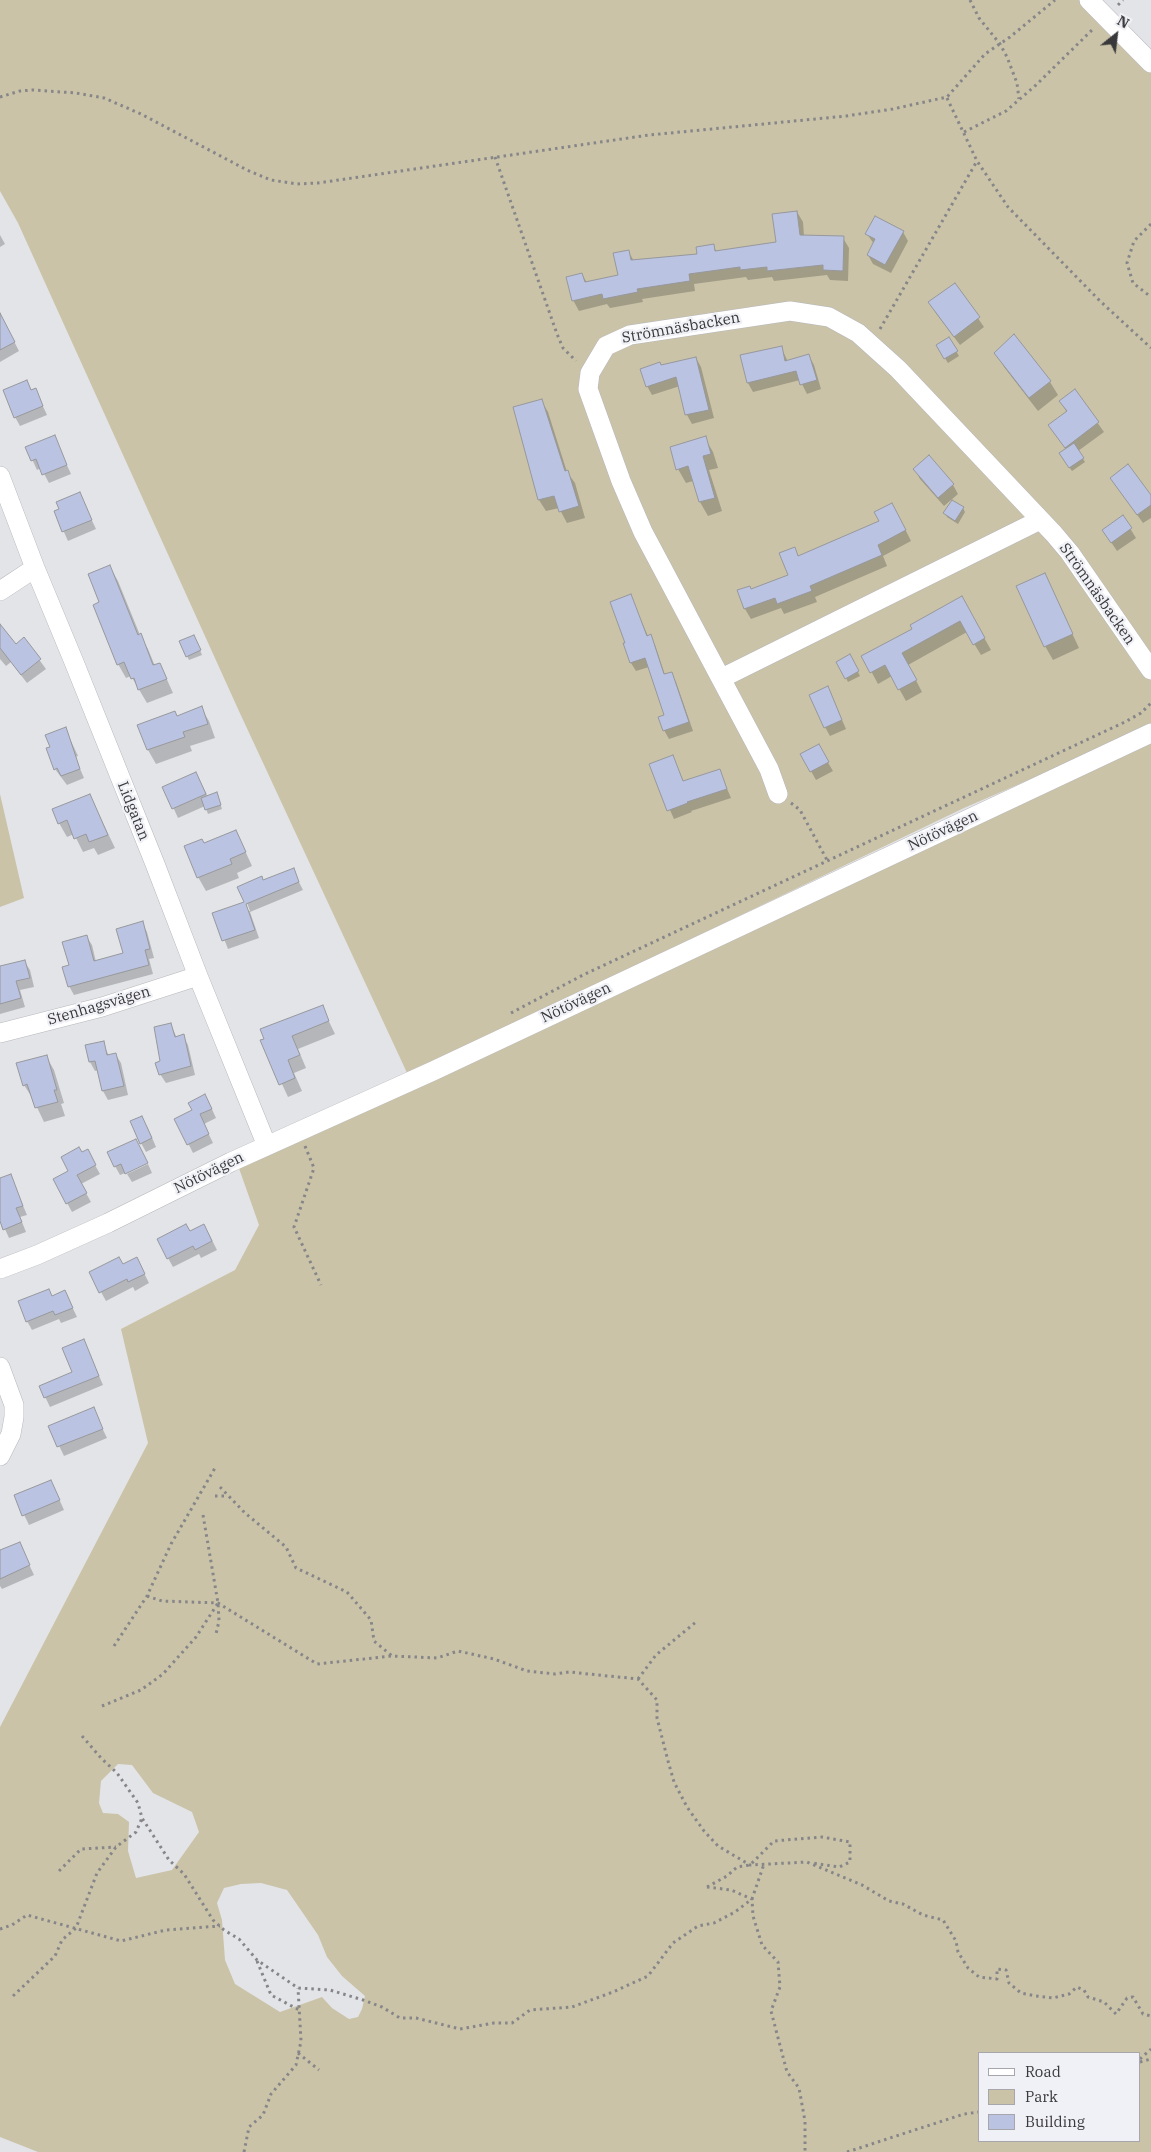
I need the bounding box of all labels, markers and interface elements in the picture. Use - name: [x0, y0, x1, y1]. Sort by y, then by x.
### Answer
- north arrow: [1091, 10, 1141, 60]
- text: N: [1114, 11, 1132, 32]
- street label: Strömnäsbacken: [620, 309, 742, 347]
- street label: Strömnäsbacken: [1055, 540, 1139, 648]
- street label: Lidgatan: [113, 779, 153, 843]
- street label: Nötövägen: [905, 807, 981, 855]
- street label: Nötövägen: [538, 979, 614, 1027]
- street label: Stenhagsvägen: [45, 983, 153, 1029]
- street label: Nötövägen: [171, 1148, 247, 1198]
- legend: [978, 2052, 1141, 2142]
- text: Road: [1025, 2062, 1061, 2081]
- text: Park: [1025, 2087, 1058, 2106]
- text: Building: [1025, 2112, 1085, 2131]

